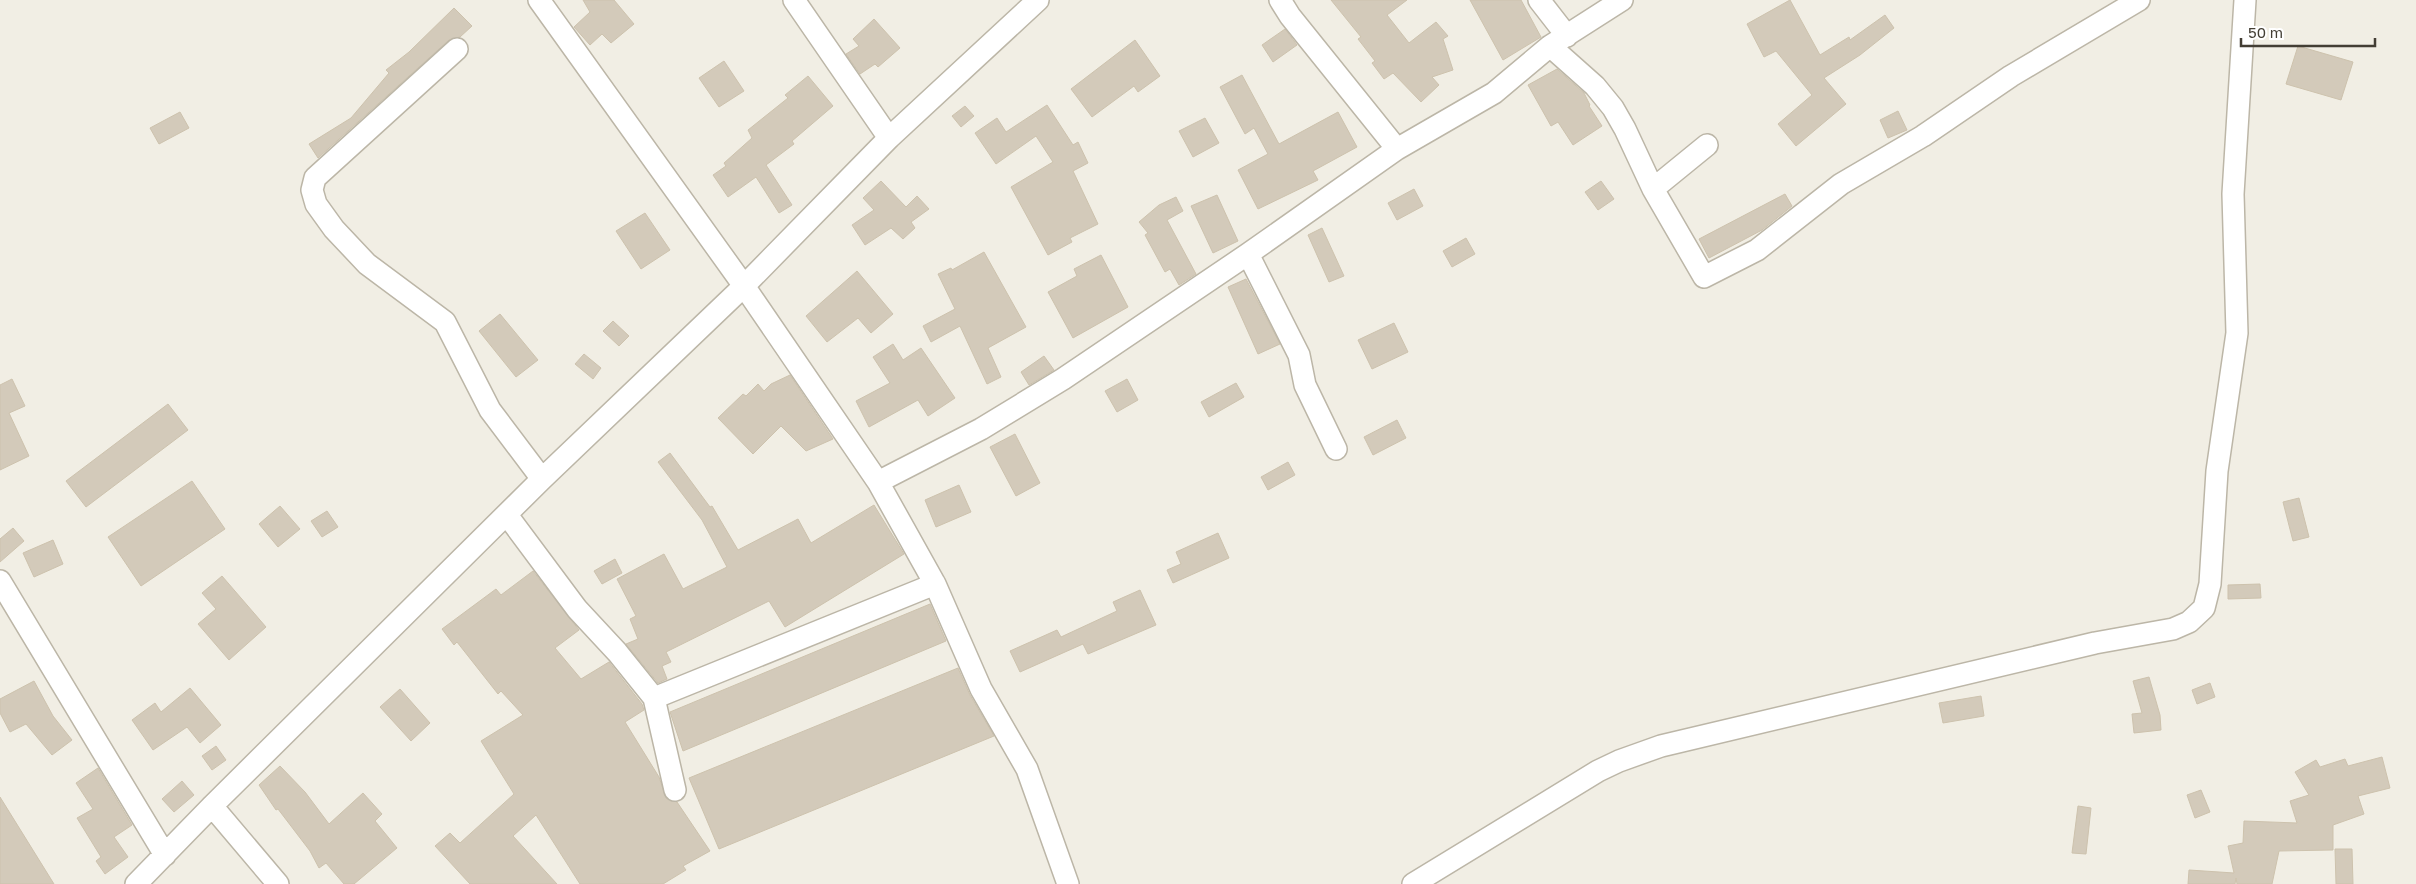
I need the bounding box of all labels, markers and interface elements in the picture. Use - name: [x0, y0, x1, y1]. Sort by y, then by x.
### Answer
- scale bar: [2241, 15, 2375, 47]
- text: 50 m: [2248, 23, 2283, 41]

